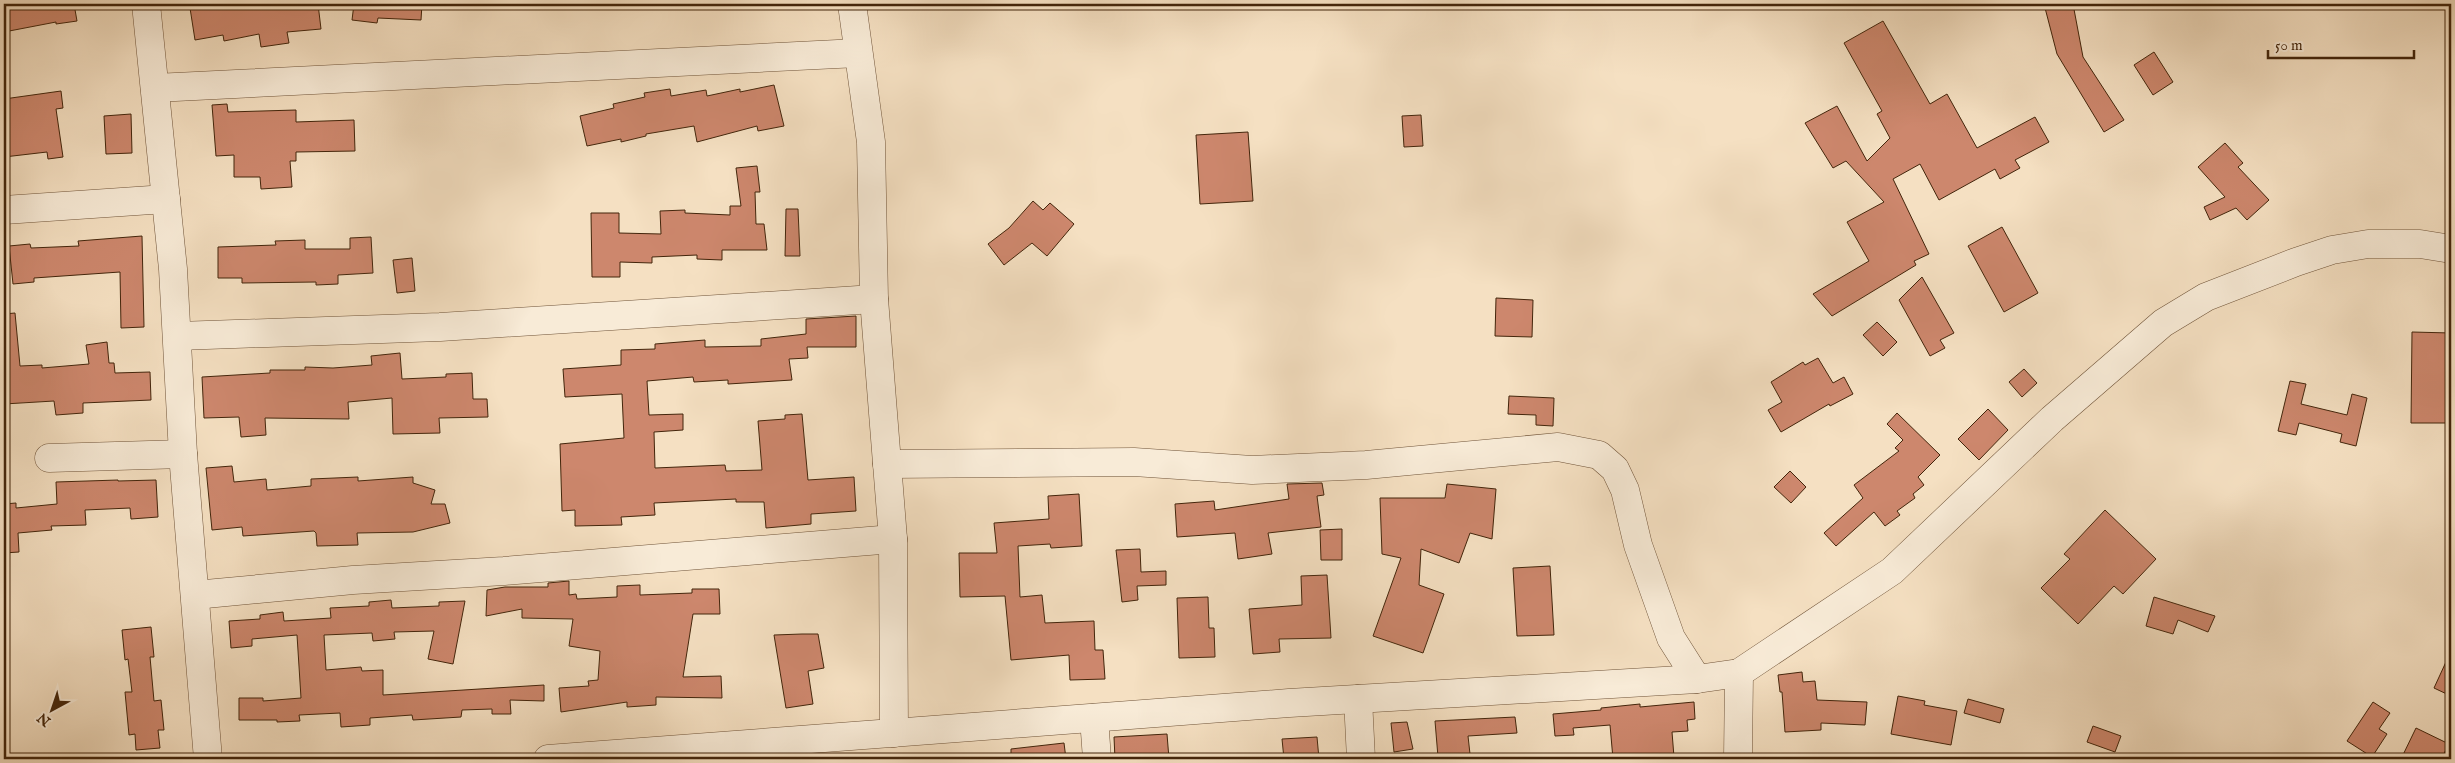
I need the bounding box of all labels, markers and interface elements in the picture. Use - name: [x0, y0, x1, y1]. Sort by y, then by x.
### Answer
- scale bar: [2268, 28, 2414, 60]
- text: 50 m: [2275, 36, 2303, 55]
- north arrow: [28, 686, 78, 736]
- text: N: [34, 708, 55, 731]

